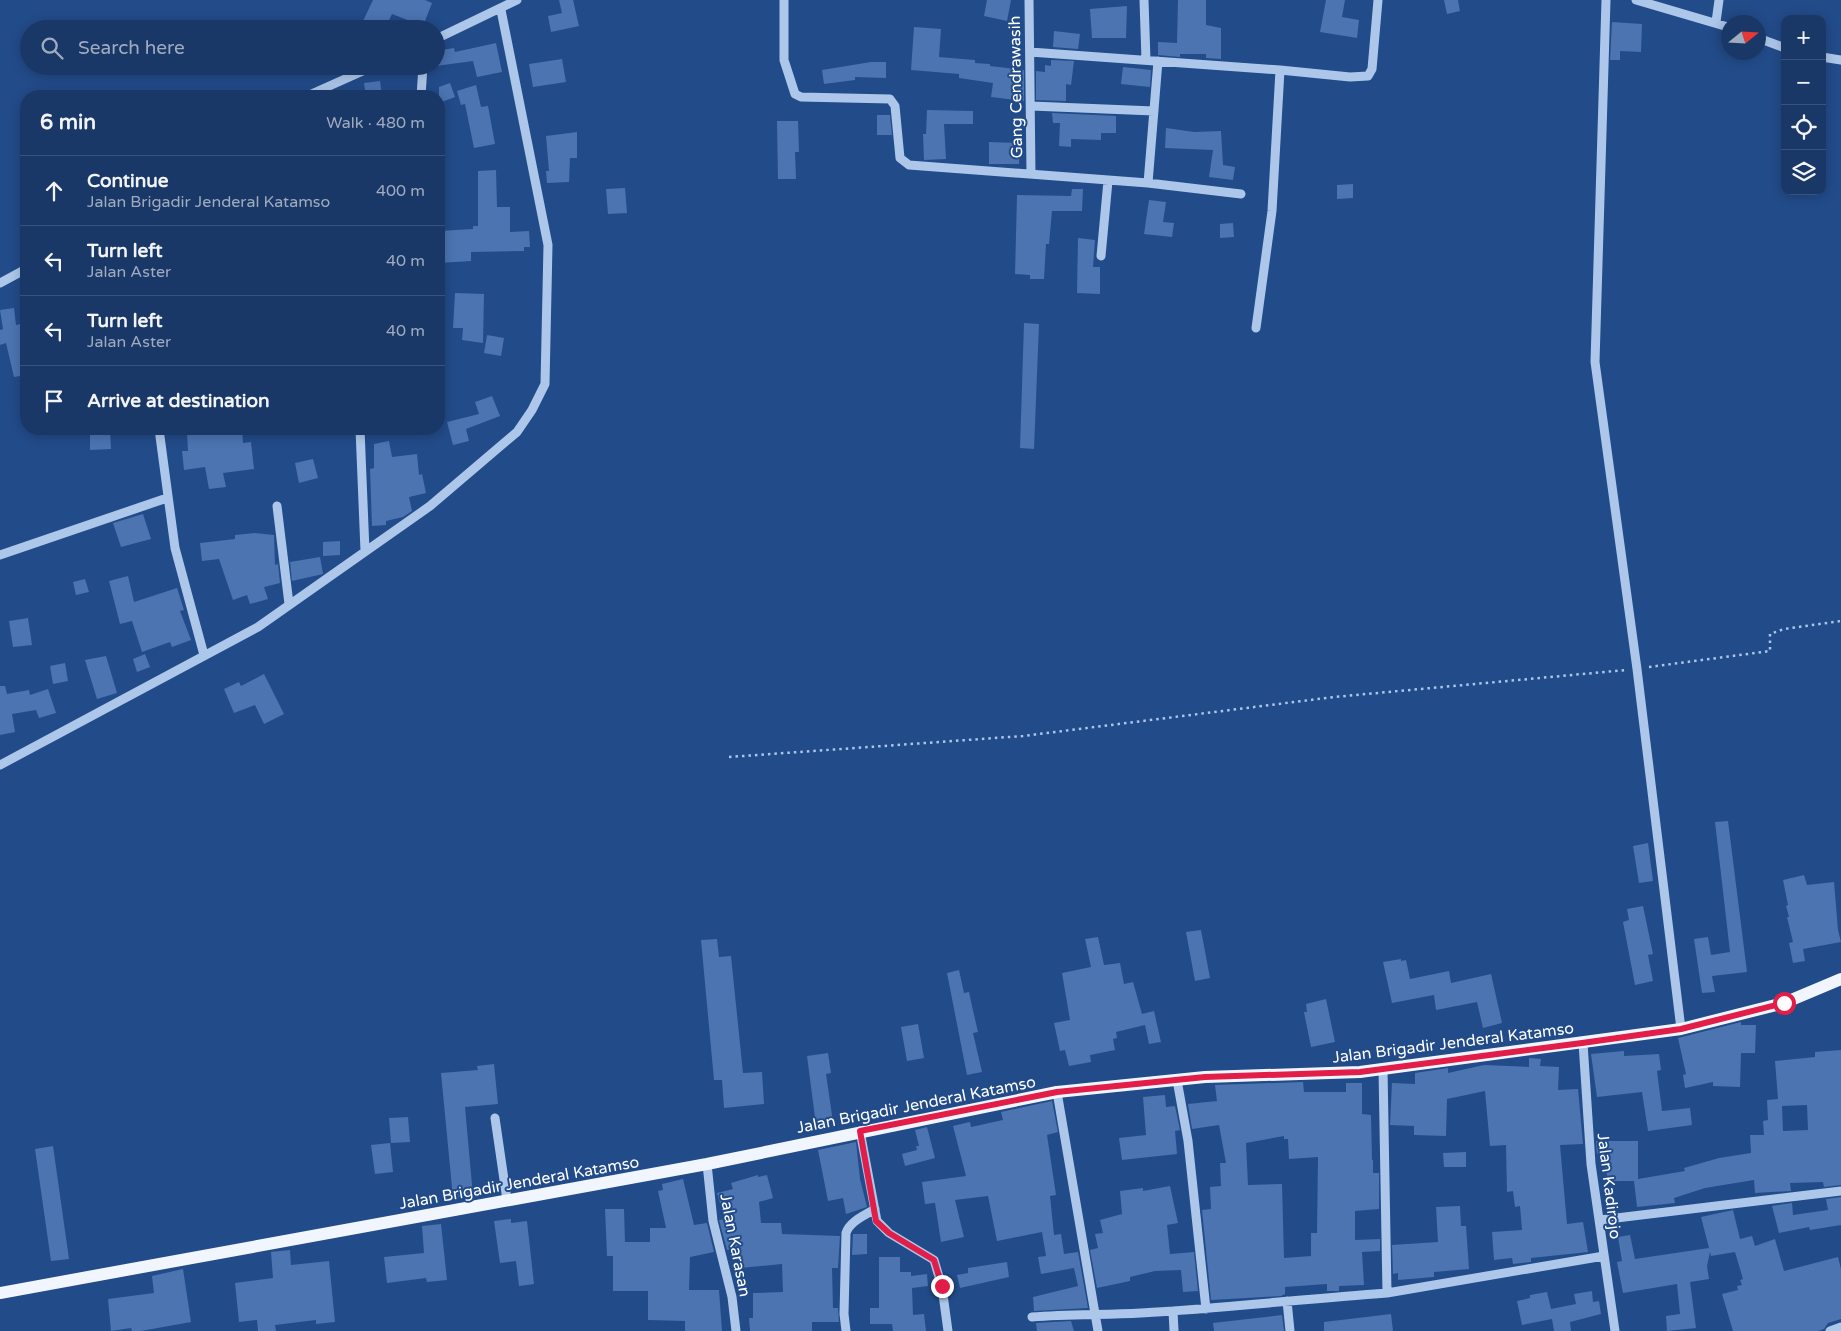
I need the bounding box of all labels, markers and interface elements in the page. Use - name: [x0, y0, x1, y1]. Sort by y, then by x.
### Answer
- street label: Gang Cendrawasih: [1005, 15, 1027, 159]
- north arrow: [1721, 15, 1766, 60]
- map controls: [1781, 15, 1826, 195]
- button: +: [1781, 15, 1826, 60]
- search box: [20, 20, 445, 75]
- icon: search: [38, 34, 66, 62]
- text: Search here: [78, 37, 185, 59]
- button: −: [1781, 60, 1826, 105]
- button: locate: [1781, 105, 1826, 150]
- text: 6 min: [40, 110, 96, 135]
- text: Walk · 480 m: [326, 113, 425, 133]
- button: layers: [1781, 150, 1826, 195]
- text: Continue: [87, 170, 169, 192]
- icon: ahead: [40, 177, 68, 205]
- text: 400 m: [376, 181, 425, 201]
- text: Jalan Brigadir Jenderal Katamso: [87, 192, 330, 212]
- text: Turn left: [87, 240, 163, 262]
- icon: left: [40, 247, 68, 275]
- text: 40 m: [386, 251, 425, 271]
- text: Jalan Aster: [87, 262, 171, 282]
- text: Turn left: [87, 310, 163, 332]
- icon: left: [40, 317, 68, 345]
- text: 40 m: [386, 321, 425, 341]
- text: Jalan Aster: [87, 332, 171, 352]
- icon: arrive: [40, 387, 68, 415]
- text: Arrive at destination: [87, 390, 270, 412]
- route start: [1773, 992, 1796, 1015]
- street label: Jalan Brigadir Jenderal Katamso: [1331, 1018, 1575, 1068]
- street label: Jalan Brigadir Jenderal Katamso: [795, 1072, 1037, 1138]
- street label: Jalan Kadirojo: [1593, 1132, 1625, 1240]
- street label: Jalan Brigadir Jenderal Katamso: [398, 1152, 641, 1214]
- street label: Jalan Karasan: [715, 1192, 755, 1298]
- route end: [931, 1275, 954, 1298]

